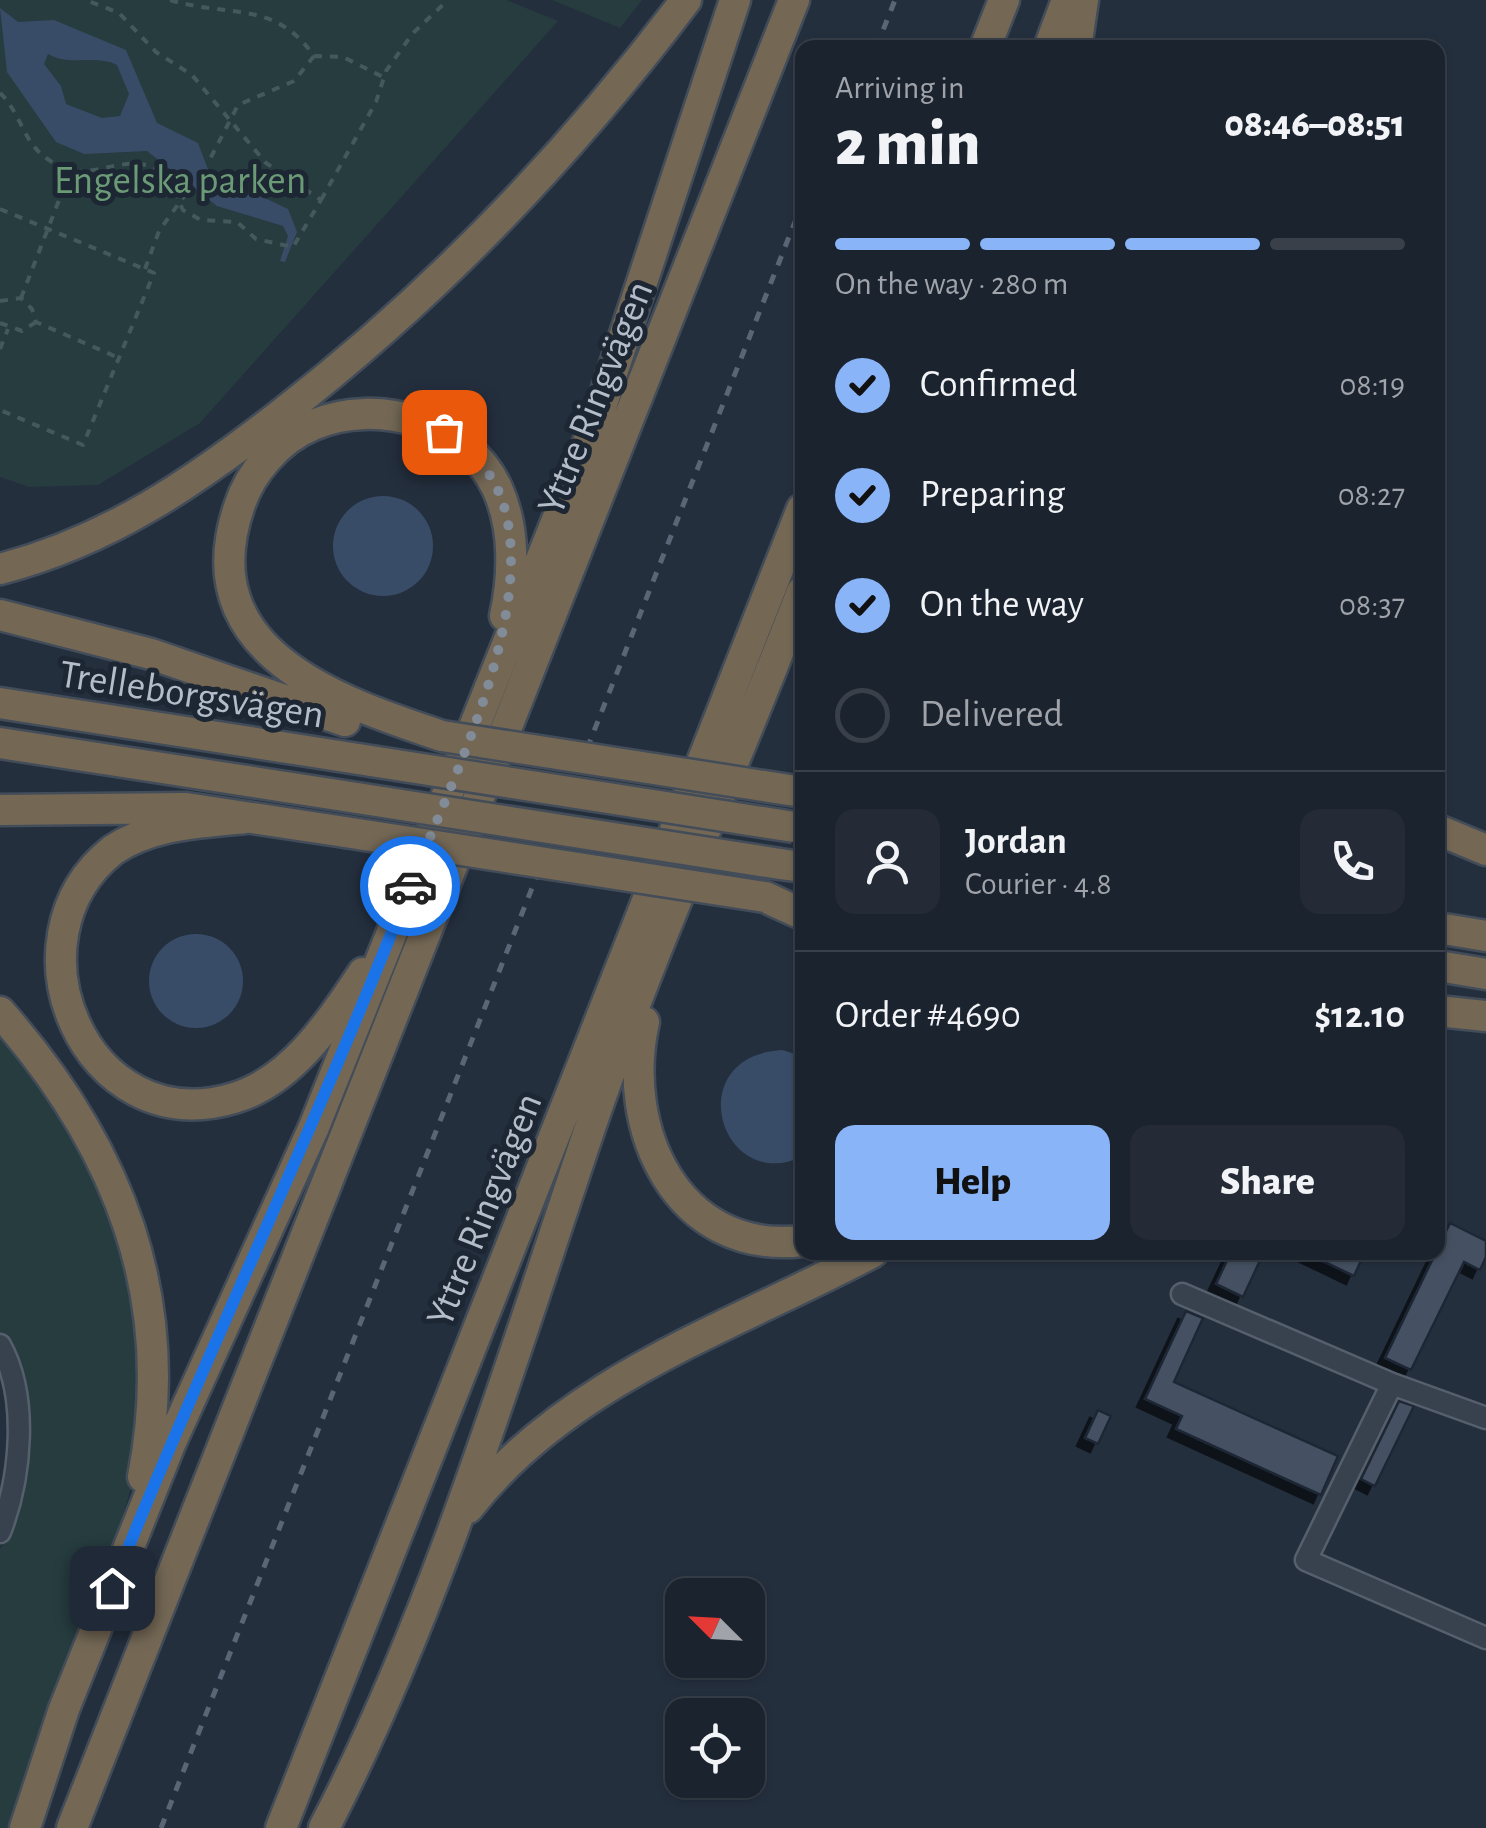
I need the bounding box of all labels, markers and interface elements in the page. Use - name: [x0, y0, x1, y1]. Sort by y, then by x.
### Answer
- text: Arriving in: [835, 72, 964, 104]
- text: 08:46–08:51: [1224, 106, 1405, 144]
- text: 2 min: [835, 112, 981, 177]
- park label: Engelska parken: [54, 161, 306, 201]
- text: On the way · 280 m: [835, 268, 1068, 300]
- street label: Yttre Ringvägen: [531, 276, 661, 520]
- icon: check: [835, 358, 890, 413]
- text: Confirmed: [920, 366, 1077, 404]
- text: 08:19: [1340, 369, 1405, 401]
- pin: [402, 390, 487, 475]
- icon: bag: [417, 405, 472, 460]
- icon: check: [835, 468, 890, 523]
- text: Preparing: [920, 476, 1065, 514]
- text: 08:27: [1338, 479, 1405, 511]
- icon: check: [835, 578, 890, 633]
- text: On the way: [920, 586, 1084, 624]
- text: 08:37: [1339, 589, 1405, 621]
- street label: Trelleborgsvägen: [57, 654, 327, 736]
- text: Delivered: [920, 696, 1063, 734]
- button: person: [835, 809, 940, 914]
- button: phone: [1300, 809, 1405, 914]
- text: Jordan: [965, 823, 1067, 861]
- courier: [360, 836, 460, 936]
- icon: car: [383, 859, 438, 914]
- text: Courier · 4.8: [965, 868, 1112, 900]
- text: Order #4690: [835, 997, 1021, 1035]
- text: $12.10: [1314, 997, 1405, 1035]
- street label: Yttre Ringvägen: [420, 1088, 550, 1332]
- button: Help: [835, 1125, 1110, 1240]
- button: Share: [1130, 1125, 1405, 1240]
- pin: [70, 1546, 155, 1631]
- icon: home: [85, 1561, 140, 1616]
- north arrow: [665, 1578, 765, 1678]
- map controls: [665, 1578, 765, 1798]
- button: locate: [665, 1698, 765, 1798]

